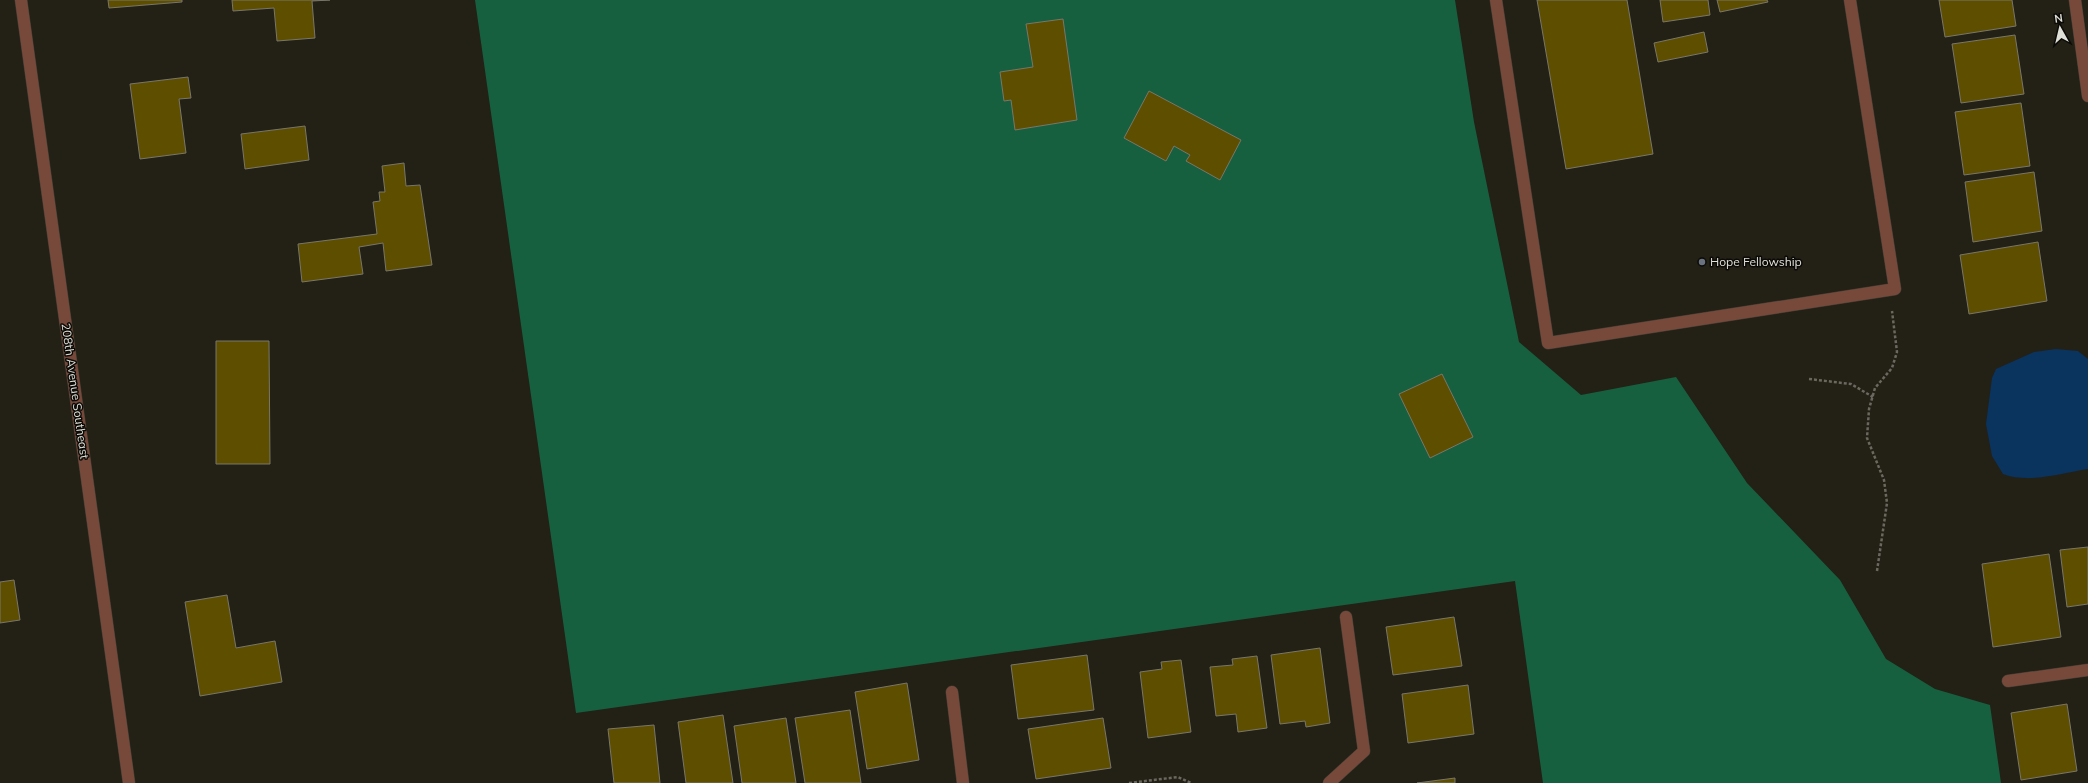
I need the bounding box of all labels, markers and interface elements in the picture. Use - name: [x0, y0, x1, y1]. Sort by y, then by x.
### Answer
- north arrow: [2040, 8, 2080, 48]
- text: N: [2054, 11, 2064, 26]
- place label: Hope Fellowship: [1710, 254, 1802, 269]
- marker: Hope Fellowship: [1697, 257, 1707, 267]
- street label: 208th Avenue Southeast: [59, 322, 92, 460]

